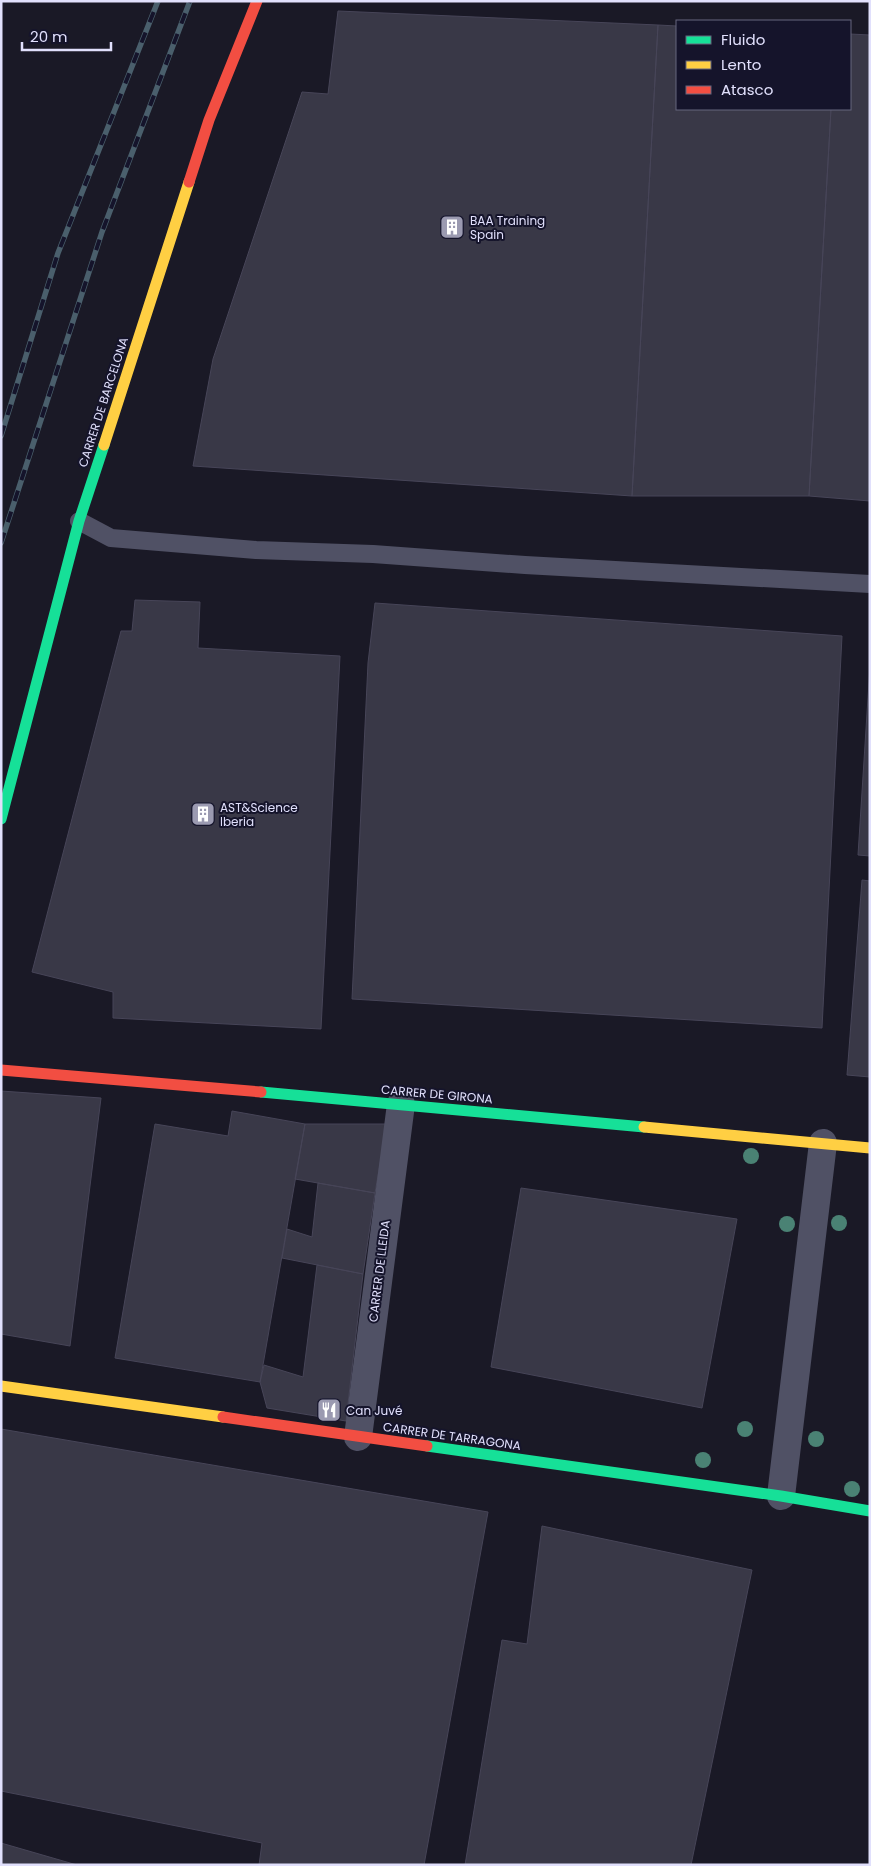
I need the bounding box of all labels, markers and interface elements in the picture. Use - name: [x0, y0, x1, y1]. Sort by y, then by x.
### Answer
- scale bar: [22, 20, 111, 52]
- legend: [676, 20, 851, 110]
- text: 20 m: [30, 26, 68, 47]
- text: Fluido: [721, 29, 765, 50]
- text: Lento: [721, 54, 761, 75]
- text: Atasco: [721, 79, 773, 100]
- place label: BAA Training Spain: [470, 212, 545, 243]
- building icon: BAA Training Spain: [439, 214, 465, 240]
- street label: CARRER DE BARCELONA: [74, 335, 132, 469]
- place label: AST&Science Iberia: [220, 799, 298, 830]
- building icon: AST&Science Iberia: [190, 801, 216, 827]
- street label: CARRER DE GIRONA: [380, 1081, 494, 1107]
- street label: CARRER DE LLEIDA: [364, 1219, 394, 1323]
- restaurant icon: Can Juvé: [316, 1397, 342, 1423]
- place label: Can Juvé: [346, 1402, 402, 1419]
- street label: CARRER DE TARRAGONA: [382, 1418, 522, 1454]

